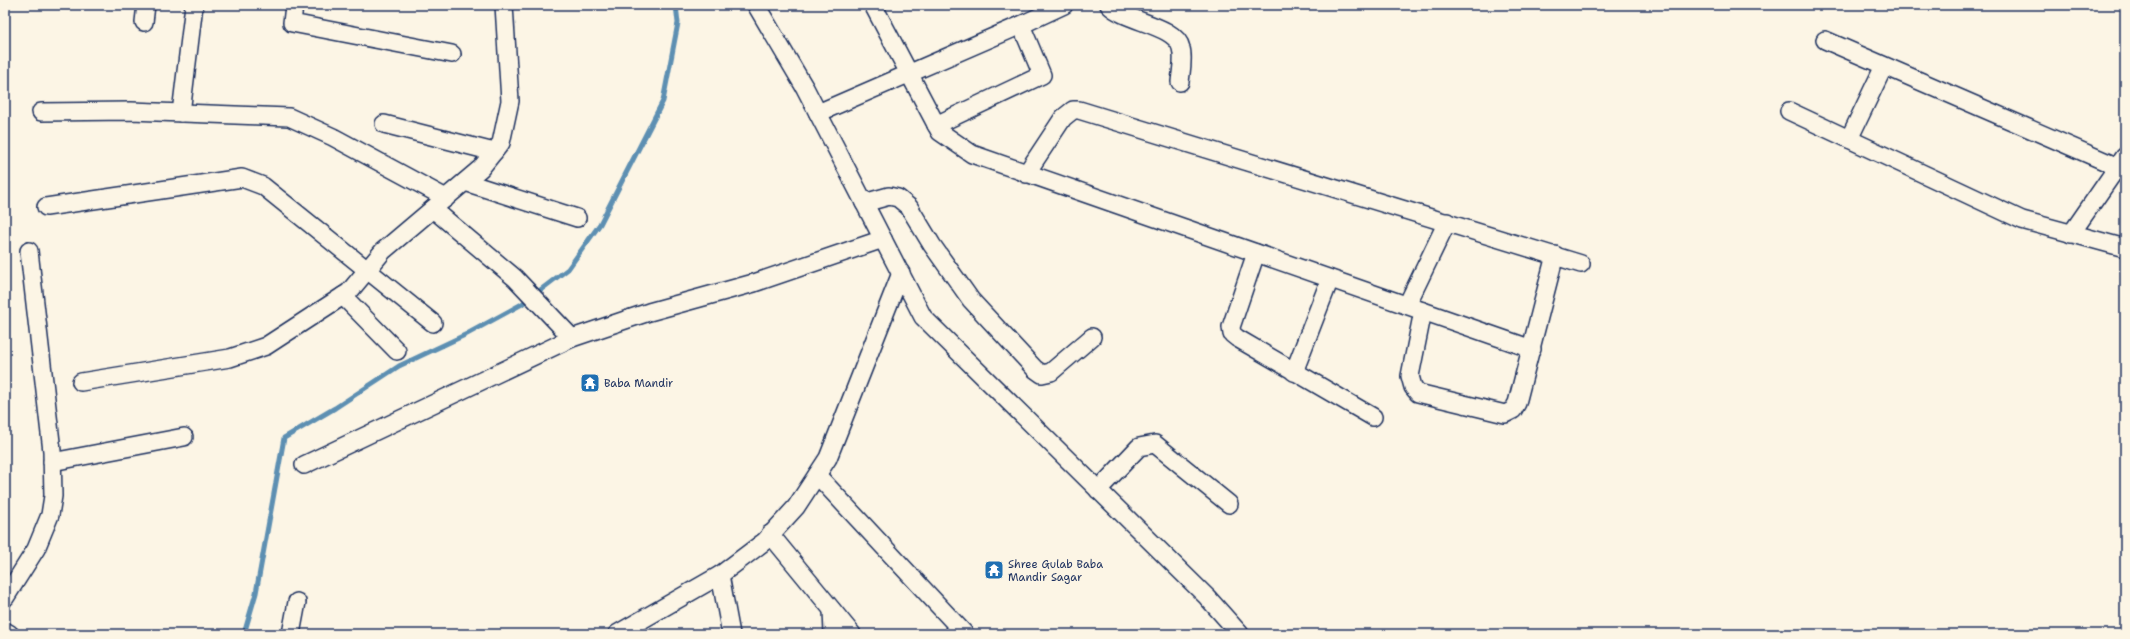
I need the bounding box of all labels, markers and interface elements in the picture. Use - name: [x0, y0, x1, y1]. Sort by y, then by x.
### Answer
- temple icon: Baba Mandir: [579, 372, 601, 394]
- place label: Baba Mandir: [604, 376, 673, 391]
- place label: Shree Gulab Baba Mandir Sagar: [1008, 557, 1103, 585]
- temple icon: Shree Gulab Baba Mandir Sagar: [983, 559, 1005, 581]

